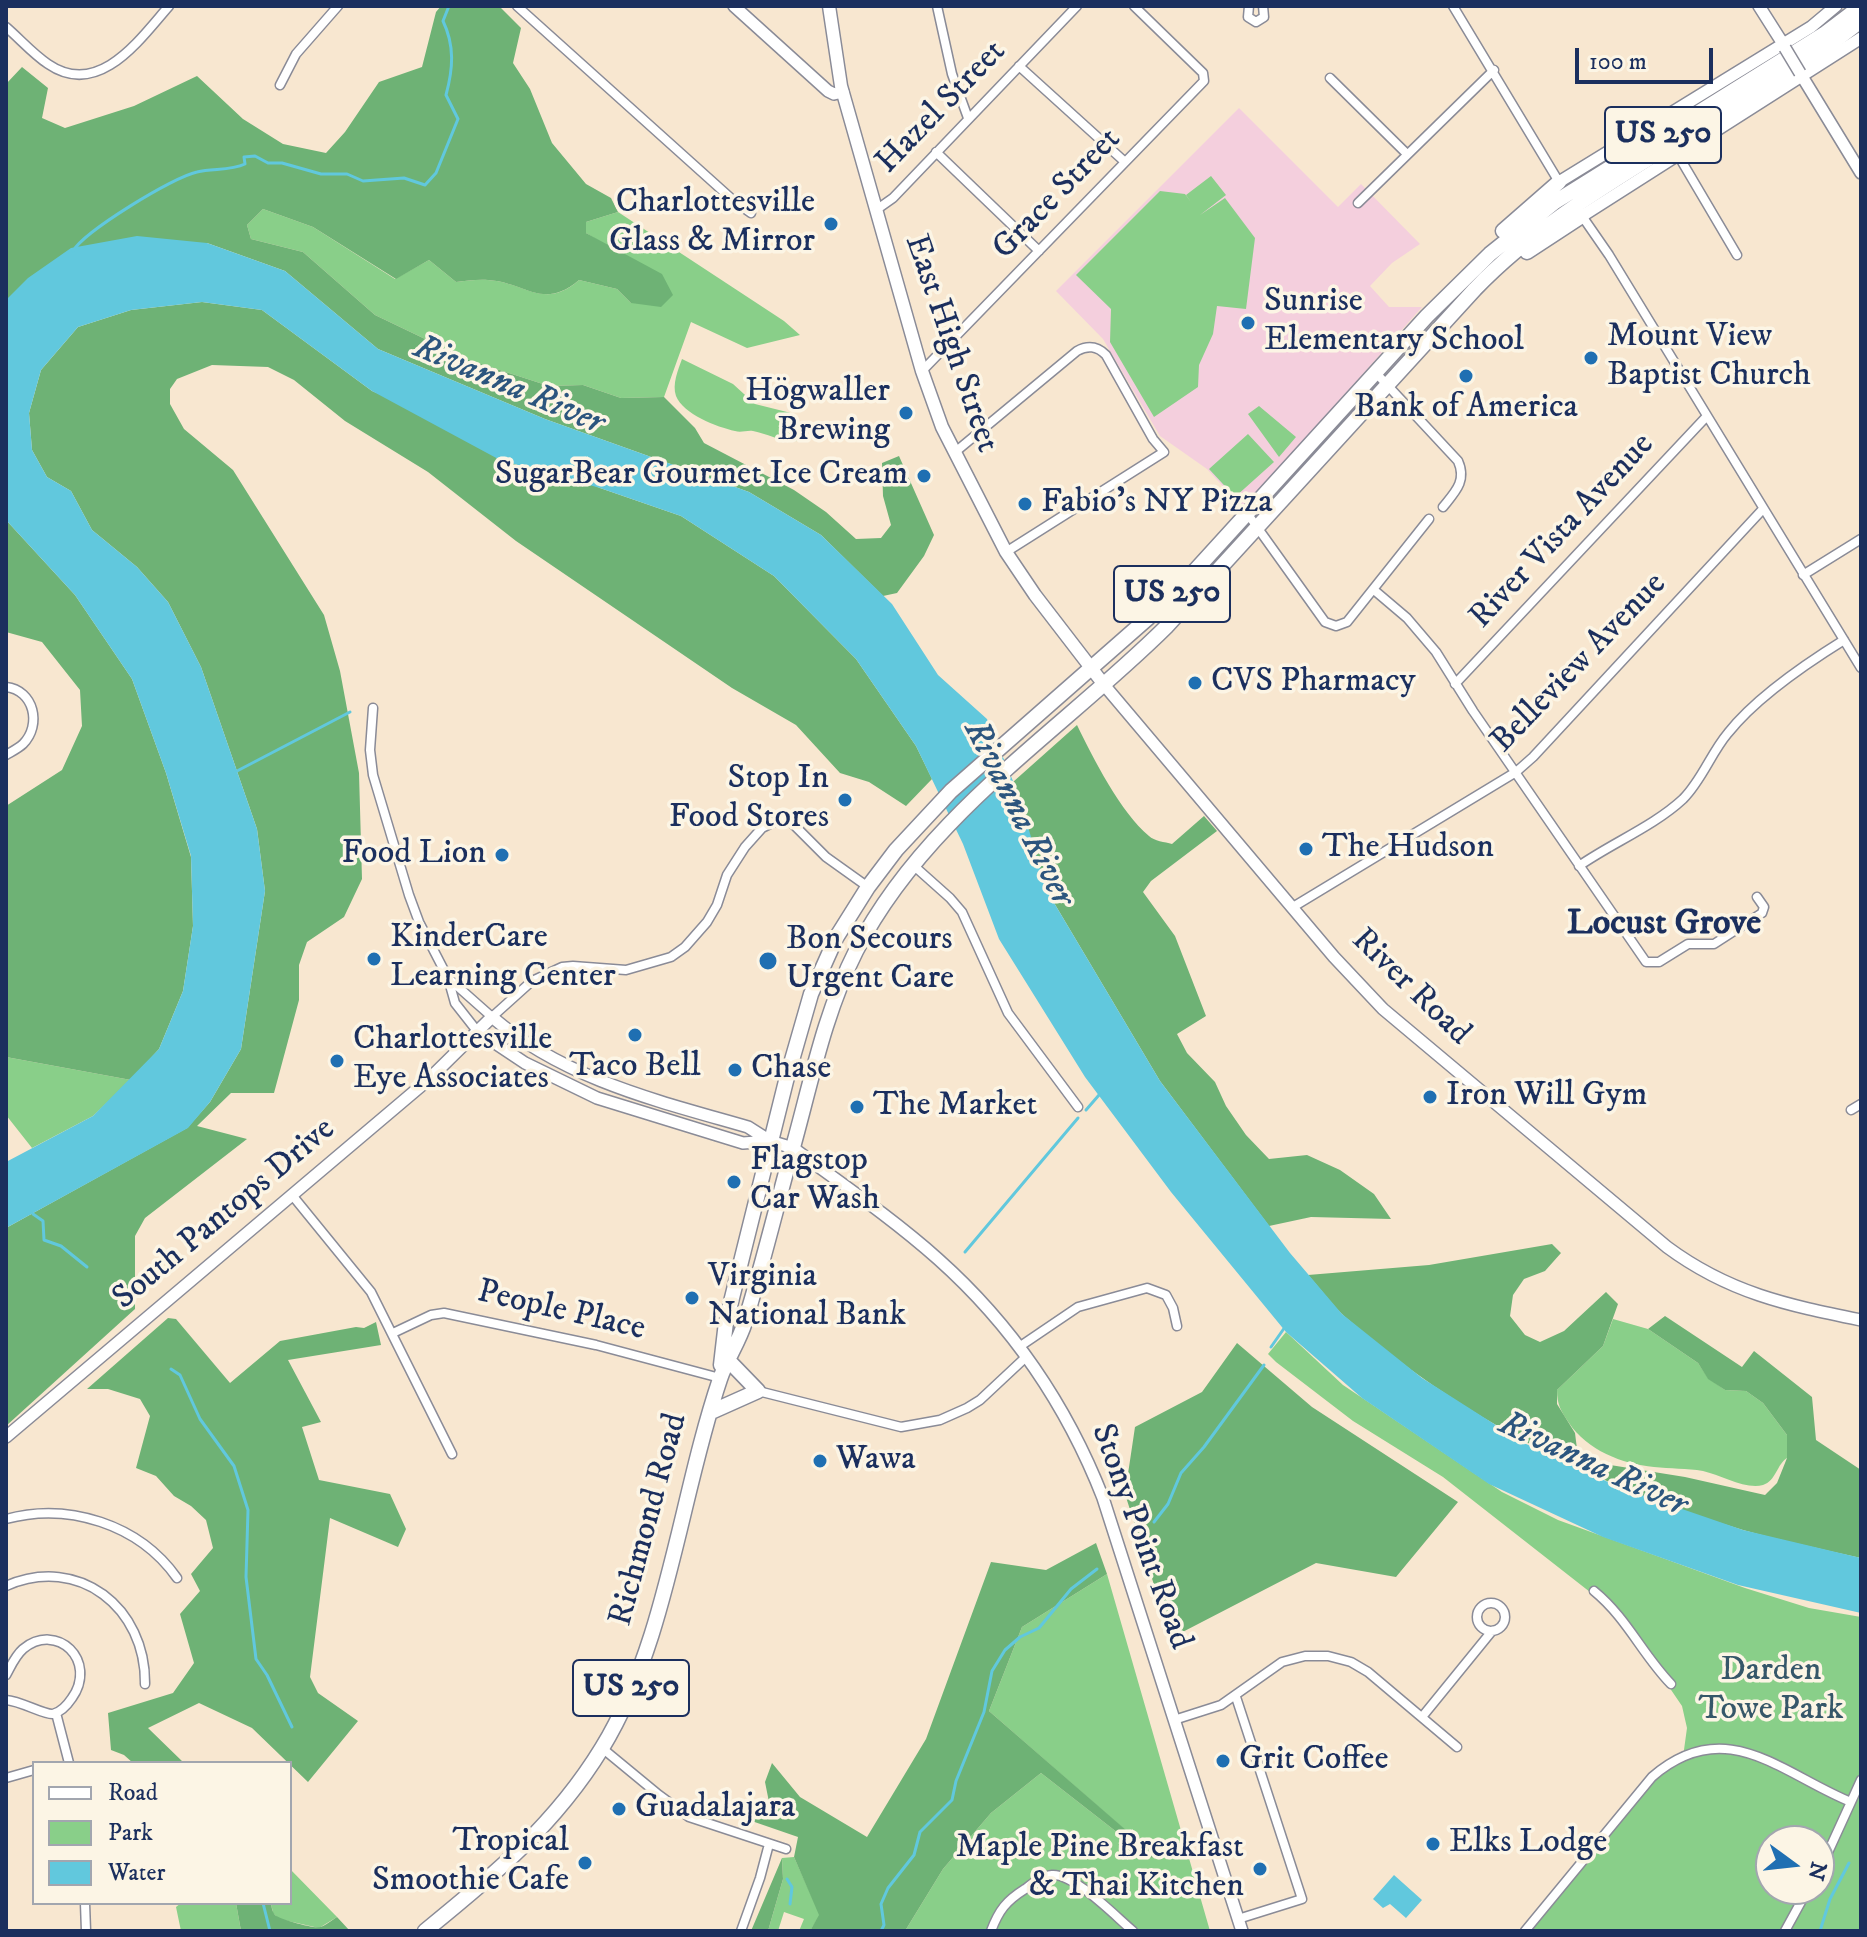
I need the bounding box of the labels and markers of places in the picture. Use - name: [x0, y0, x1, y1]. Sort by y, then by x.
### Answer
- place label: Charlottesville Glass & Mirror: [609, 184, 815, 264]
- marker: Charlottesville Glass & Mirror: [822, 215, 840, 233]
- place label: Sunrise Elementary School: [1264, 283, 1524, 362]
- marker: Sunrise Elementary School: [1239, 314, 1257, 332]
- place label: Mount View Baptist Church: [1607, 318, 1811, 398]
- marker: Mount View Baptist Church: [1582, 349, 1600, 367]
- marker: Bank of America: [1457, 367, 1475, 385]
- place label: Högwaller Brewing: [745, 373, 890, 452]
- place label: Bank of America: [1354, 389, 1578, 429]
- marker: Högwaller Brewing: [897, 404, 915, 422]
- place label: SugarBear Gourmet Ice Cream: [495, 456, 908, 496]
- marker: SugarBear Gourmet Ice Cream: [915, 467, 933, 485]
- place label: Fabio's NY Pizza: [1041, 484, 1273, 524]
- marker: Fabio's NY Pizza: [1016, 495, 1034, 513]
- place label: CVS Pharmacy: [1211, 663, 1416, 703]
- marker: CVS Pharmacy: [1186, 674, 1204, 692]
- place label: Stop In Food Stores: [669, 760, 829, 840]
- marker: Stop In Food Stores: [836, 791, 854, 809]
- place label: The Hudson: [1322, 829, 1494, 869]
- place label: Food Lion: [341, 835, 486, 875]
- marker: The Hudson: [1297, 840, 1315, 858]
- marker: Food Lion: [493, 846, 511, 864]
- place label: KinderCare Learning Center: [390, 919, 616, 998]
- place label: Bon Secours Urgent Care: [786, 921, 954, 1000]
- marker: KinderCare Learning Center: [365, 950, 383, 968]
- marker: Bon Secours Urgent Care: [757, 950, 779, 972]
- place label: Charlottesville Eye Associates: [353, 1021, 552, 1100]
- marker: Taco Bell: [626, 1026, 644, 1044]
- place label: Taco Bell: [569, 1048, 701, 1088]
- place label: Chase: [751, 1050, 831, 1090]
- marker: Charlottesville Eye Associates: [328, 1052, 346, 1070]
- marker: Chase: [726, 1061, 744, 1079]
- place label: Iron Will Gym: [1446, 1077, 1647, 1117]
- place label: The Market: [873, 1087, 1037, 1127]
- marker: Iron Will Gym: [1421, 1088, 1439, 1106]
- marker: The Market: [848, 1098, 866, 1116]
- place label: Flagstop Car Wash: [750, 1142, 880, 1222]
- marker: Flagstop Car Wash: [725, 1173, 743, 1191]
- place label: Virginia National Bank: [708, 1258, 906, 1338]
- marker: Virginia National Bank: [683, 1289, 701, 1307]
- place label: Wawa: [836, 1441, 916, 1481]
- marker: Wawa: [811, 1452, 829, 1470]
- place label: Grit Coffee: [1239, 1741, 1388, 1781]
- marker: Grit Coffee: [1214, 1752, 1232, 1770]
- place label: Guadalajara: [635, 1789, 795, 1829]
- marker: Guadalajara: [610, 1800, 628, 1818]
- place label: Tropical Smoothie Cafe: [372, 1823, 569, 1902]
- place label: Elks Lodge: [1449, 1824, 1607, 1864]
- place label: Maple Pine Breakfast & Thai Kitchen: [956, 1829, 1244, 1908]
- marker: Elks Lodge: [1424, 1835, 1442, 1853]
- marker: Tropical Smoothie Cafe: [576, 1854, 594, 1872]
- marker: Maple Pine Breakfast & Thai Kitchen: [1251, 1860, 1269, 1878]

